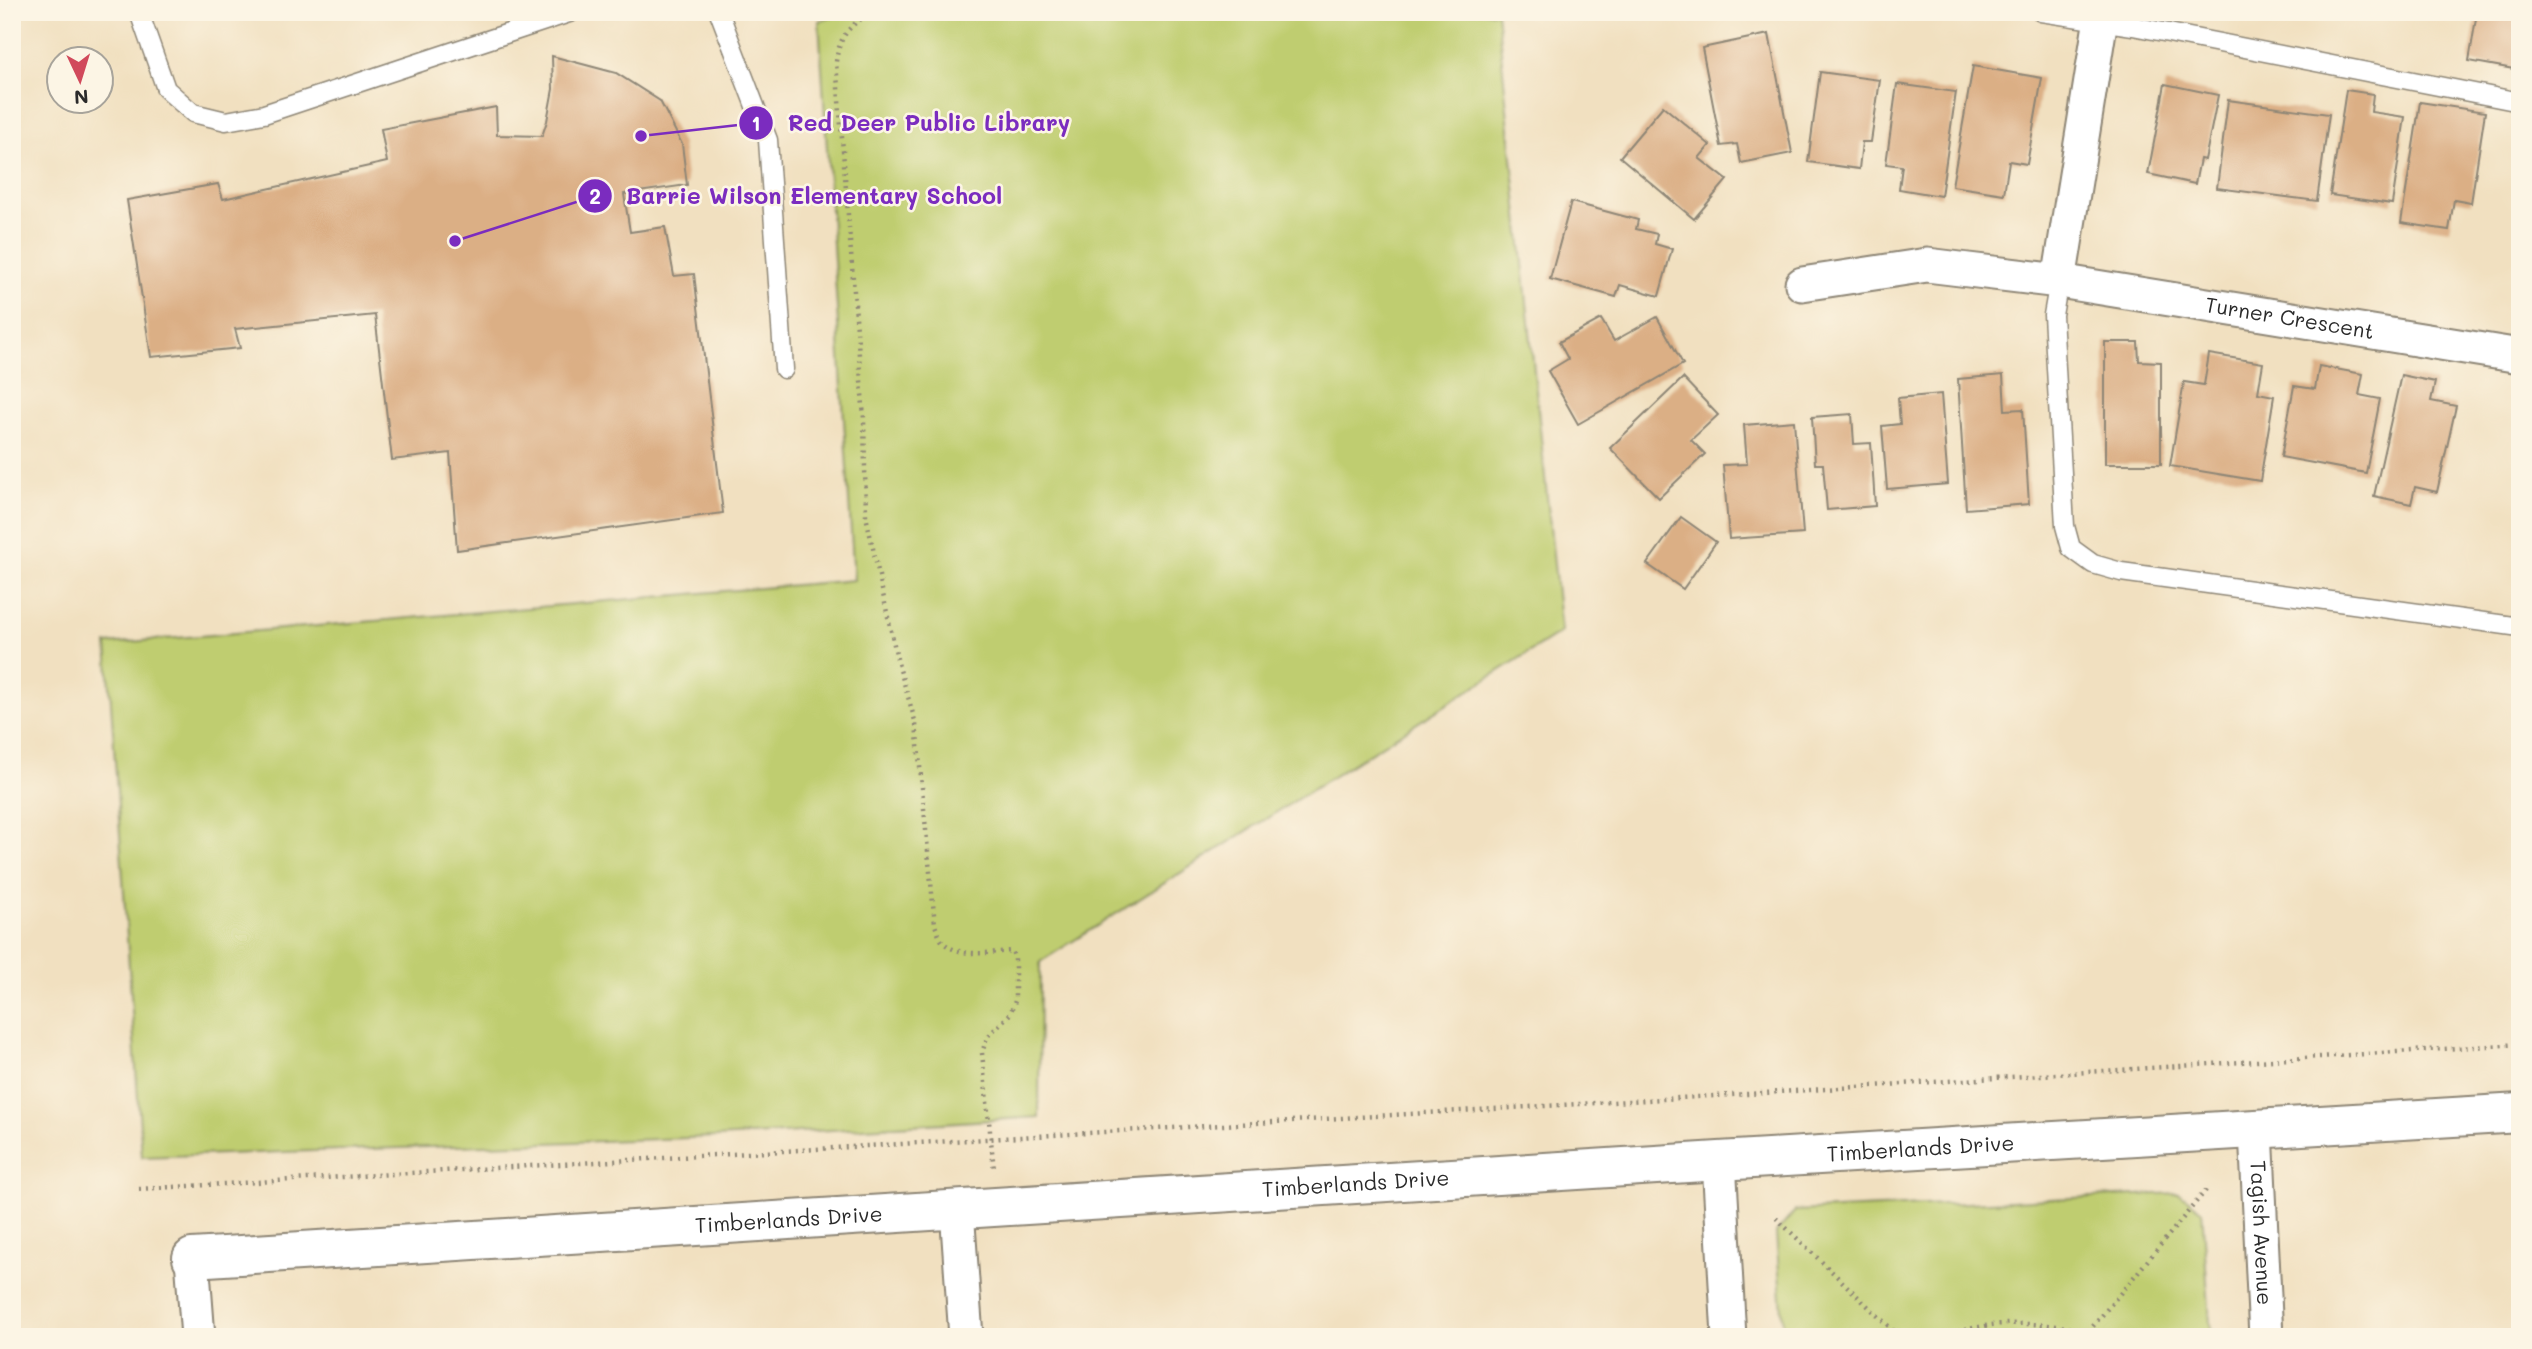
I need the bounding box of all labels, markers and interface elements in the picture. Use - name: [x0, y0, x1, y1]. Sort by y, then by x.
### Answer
- north arrow: [46, 46, 116, 116]
- text: N: [73, 84, 89, 110]
- callout: Red Deer Public Library: [739, 101, 1084, 145]
- text: Red Deer Public Library: [788, 107, 1070, 137]
- text: 1: [751, 109, 761, 136]
- callout: Barrie Wilson Elementary School: [577, 174, 1017, 218]
- text: Barrie Wilson Elementary School: [626, 180, 1002, 210]
- text: 2: [589, 182, 601, 209]
- street label: Turner Crescent: [2203, 290, 2376, 344]
- street label: Timberlands Drive: [1826, 1128, 2015, 1167]
- street label: Tagish Avenue: [2245, 1160, 2279, 1306]
- street label: Timberlands Drive: [1261, 1163, 1450, 1202]
- street label: Timberlands Drive: [694, 1199, 883, 1238]

